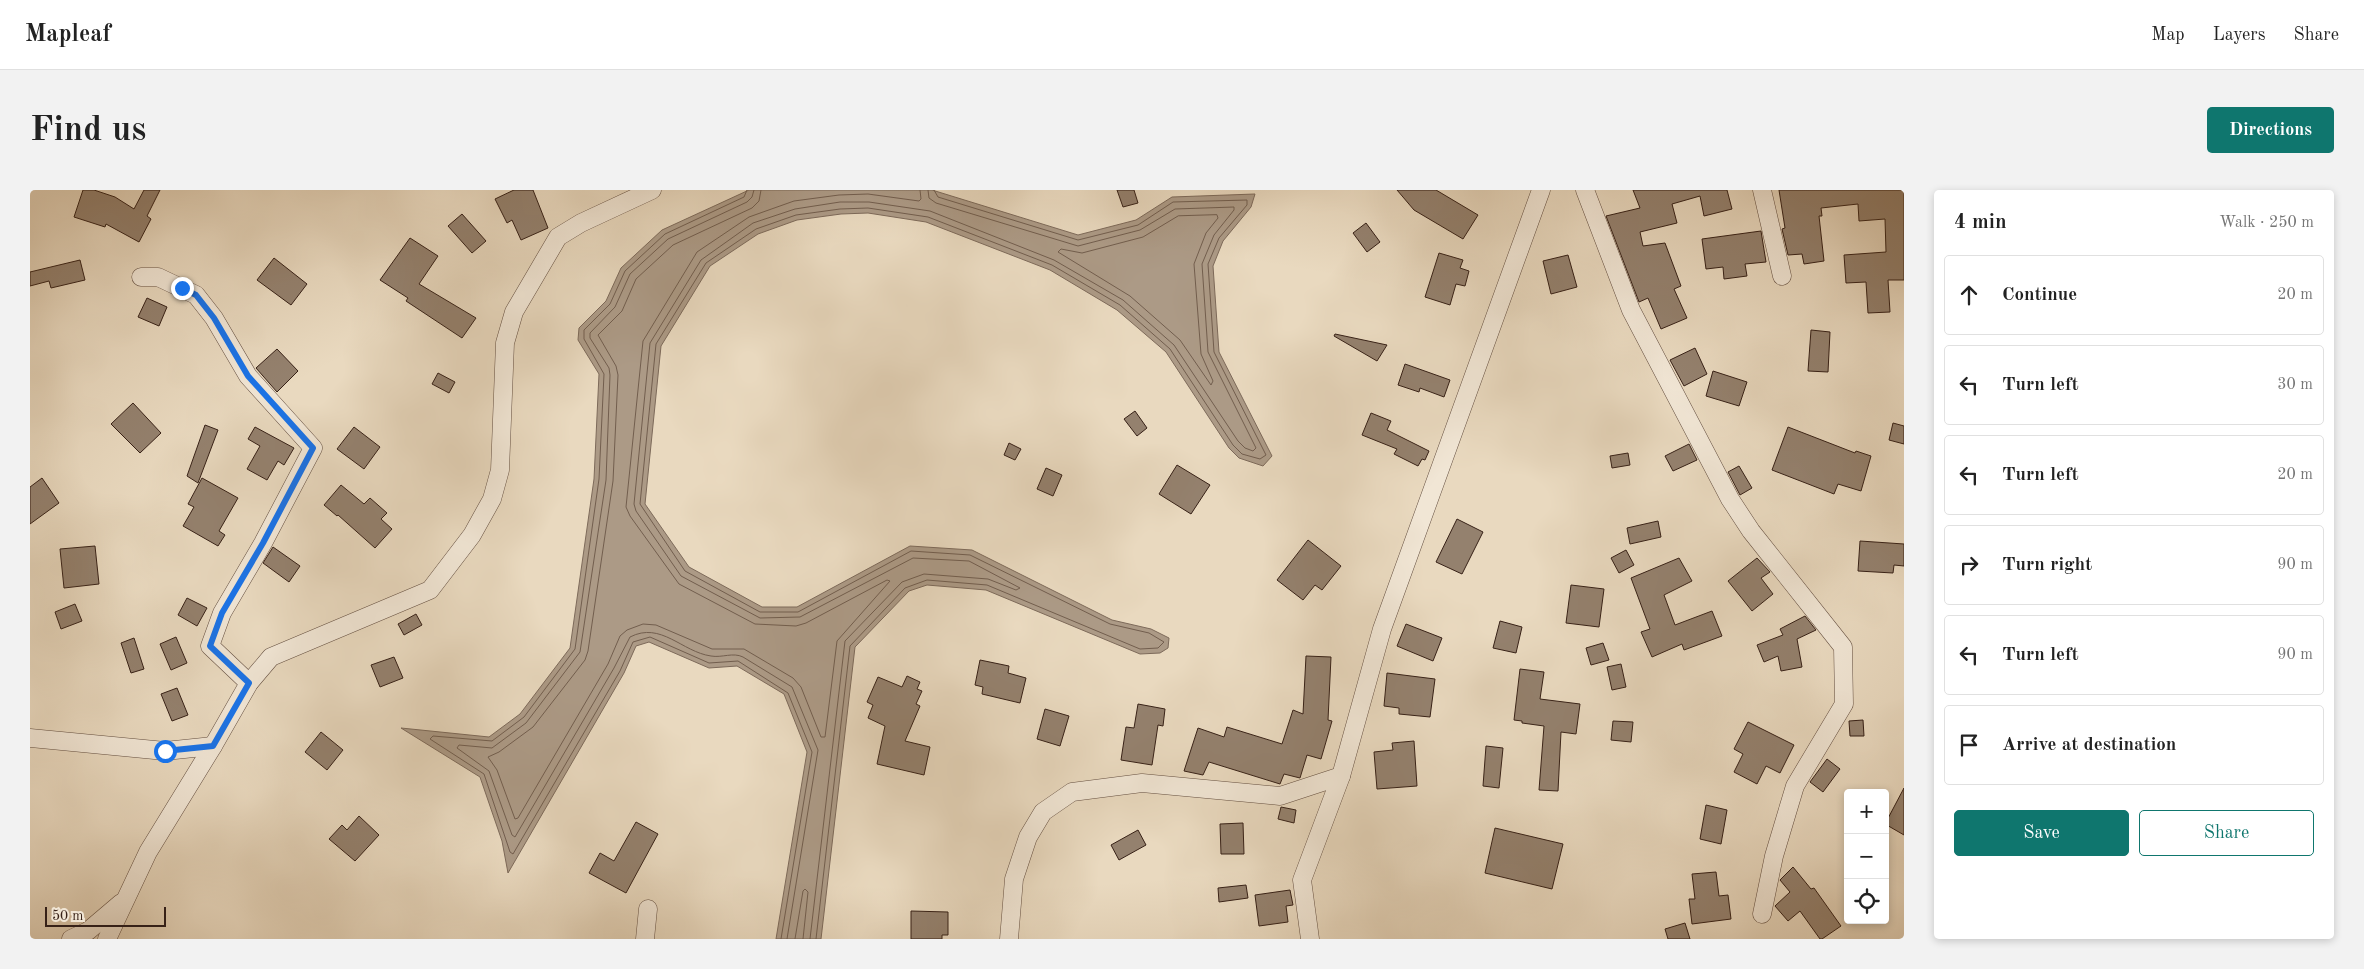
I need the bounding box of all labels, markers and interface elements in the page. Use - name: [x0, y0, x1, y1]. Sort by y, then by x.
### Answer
- text: Mapleaf: [25, 23, 111, 47]
- text: Map: [2151, 26, 2185, 44]
- text: Layers: [2213, 26, 2265, 44]
- text: Share: [2293, 26, 2339, 44]
- button: Directions: [2207, 107, 2334, 153]
- text: Find us: [30, 113, 146, 148]
- text: 4 min: [1954, 212, 2007, 233]
- text: Walk · 250 m: [2219, 215, 2314, 231]
- route end: [171, 277, 194, 300]
- icon: ahead: [1955, 281, 1983, 309]
- text: Continue: [2002, 286, 2077, 305]
- text: 20 m: [2277, 287, 2313, 303]
- icon: left: [1955, 371, 1983, 399]
- text: Turn left: [2002, 376, 2079, 395]
- text: 30 m: [2277, 377, 2313, 393]
- icon: left: [1955, 461, 1983, 489]
- text: Turn left: [2002, 466, 2079, 485]
- text: 20 m: [2277, 467, 2313, 483]
- icon: right: [1955, 551, 1983, 579]
- text: Turn right: [2002, 556, 2092, 575]
- text: 90 m: [2277, 557, 2313, 573]
- icon: left: [1955, 641, 1983, 669]
- text: Turn left: [2002, 646, 2079, 665]
- text: 90 m: [2277, 647, 2313, 663]
- icon: arrive: [1955, 731, 1983, 759]
- text: Arrive at destination: [2002, 736, 2176, 755]
- route start: [154, 740, 177, 763]
- map controls: [1844, 789, 1889, 924]
- button: +: [1844, 789, 1889, 834]
- button: Save: [1954, 810, 2129, 856]
- button: Share: [2139, 810, 2314, 856]
- button: −: [1844, 834, 1889, 879]
- button: locate: [1844, 879, 1889, 924]
- scale bar: [45, 904, 166, 927]
- text: 50 m: [52, 909, 83, 923]

